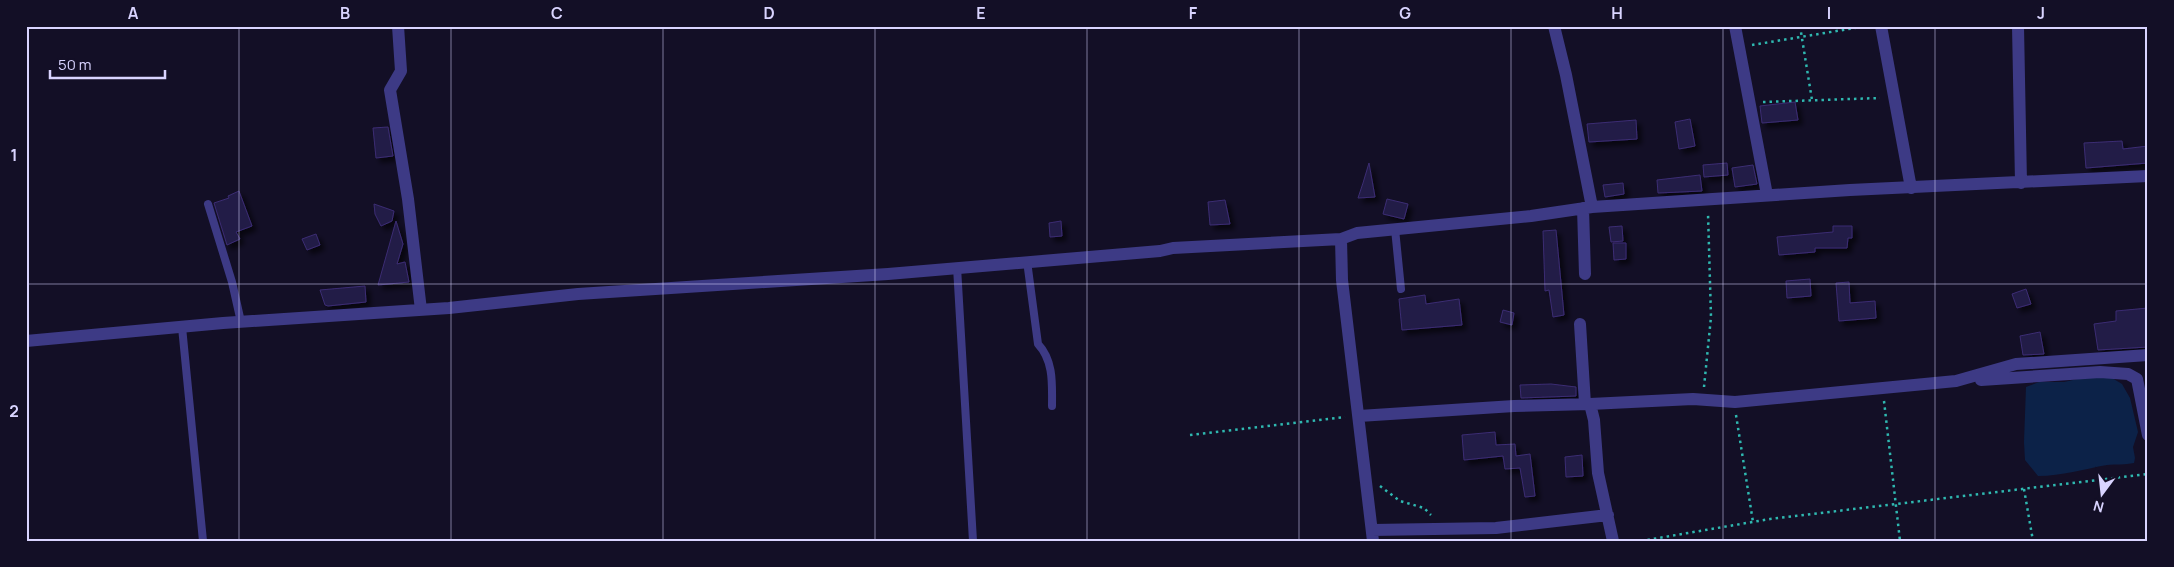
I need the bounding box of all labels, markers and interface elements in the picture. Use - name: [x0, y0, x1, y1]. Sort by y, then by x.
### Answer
- text: A: [128, 2, 139, 24]
- text: B: [340, 2, 350, 24]
- text: C: [551, 2, 563, 24]
- text: D: [763, 2, 775, 24]
- text: E: [976, 2, 986, 24]
- text: F: [1189, 2, 1198, 24]
- text: G: [1399, 2, 1411, 24]
- text: H: [1611, 2, 1623, 24]
- text: I: [1827, 2, 1831, 24]
- text: J: [2037, 2, 2045, 24]
- scale bar: [50, 48, 165, 80]
- text: 50 m: [58, 54, 92, 75]
- text: 1: [10, 144, 18, 166]
- text: 2: [9, 400, 19, 422]
- north arrow: [2076, 470, 2126, 520]
- text: N: [2091, 497, 2106, 518]

